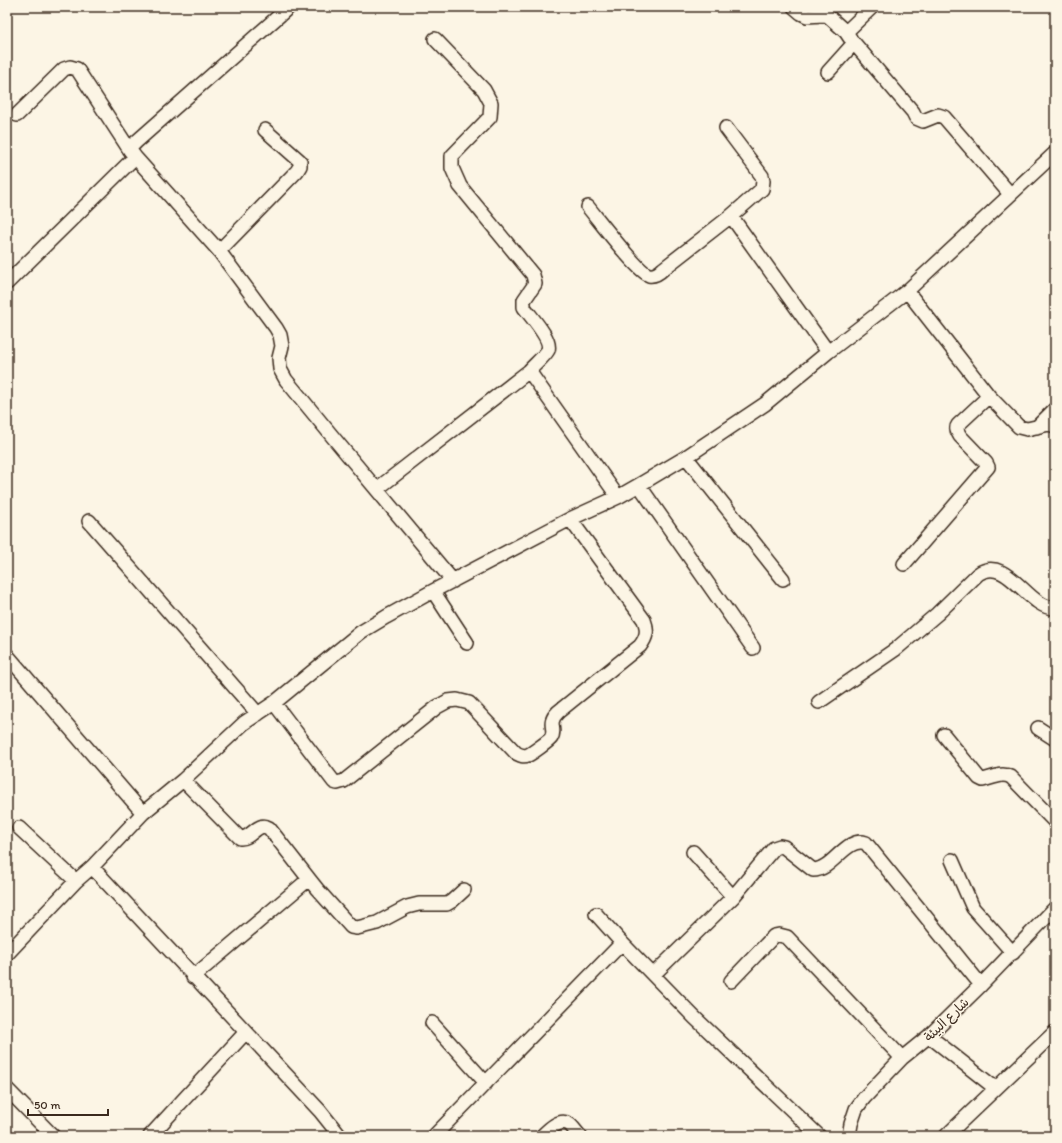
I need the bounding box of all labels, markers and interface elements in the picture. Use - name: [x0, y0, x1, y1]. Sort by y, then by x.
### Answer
- street label: شارع البيئة: [921, 994, 973, 1046]
- scale bar: [28, 1091, 108, 1117]
- text: 50 m: [34, 1098, 60, 1112]

